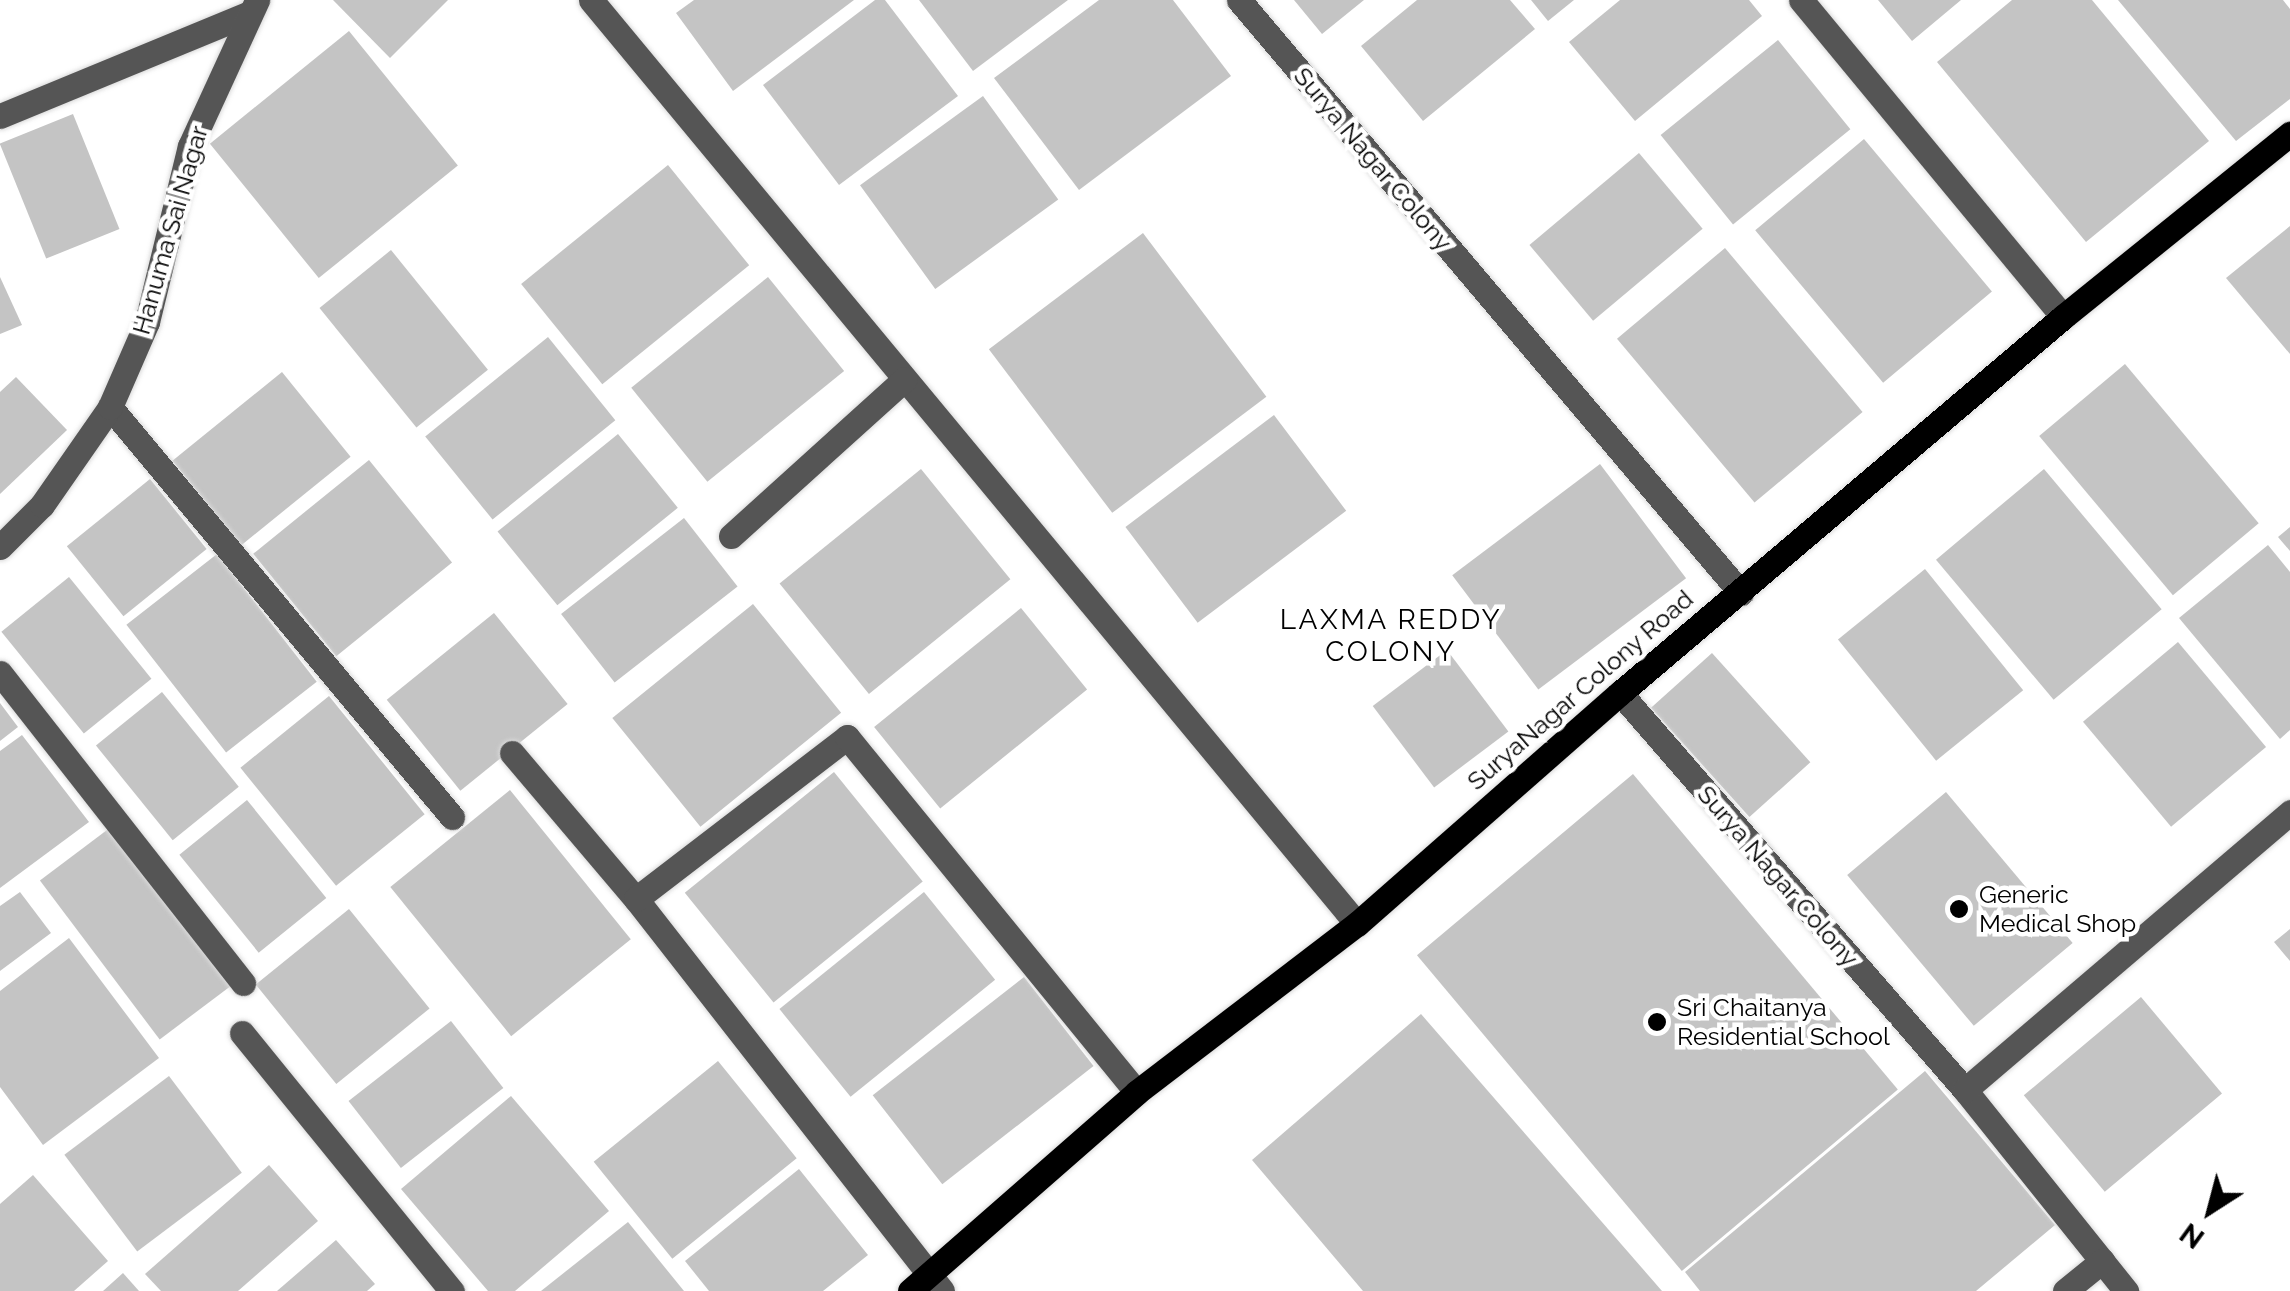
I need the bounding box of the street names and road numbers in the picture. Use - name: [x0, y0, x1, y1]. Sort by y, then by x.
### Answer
- street label: Surya Nagar Colony: [1287, 61, 1459, 257]
- street label: Hanuma Sai Nagar: [126, 122, 214, 338]
- street label: SuryaNagar Colony Road: [1461, 583, 1699, 797]
- street label: Surya Nagar Colony: [1691, 779, 1865, 973]

